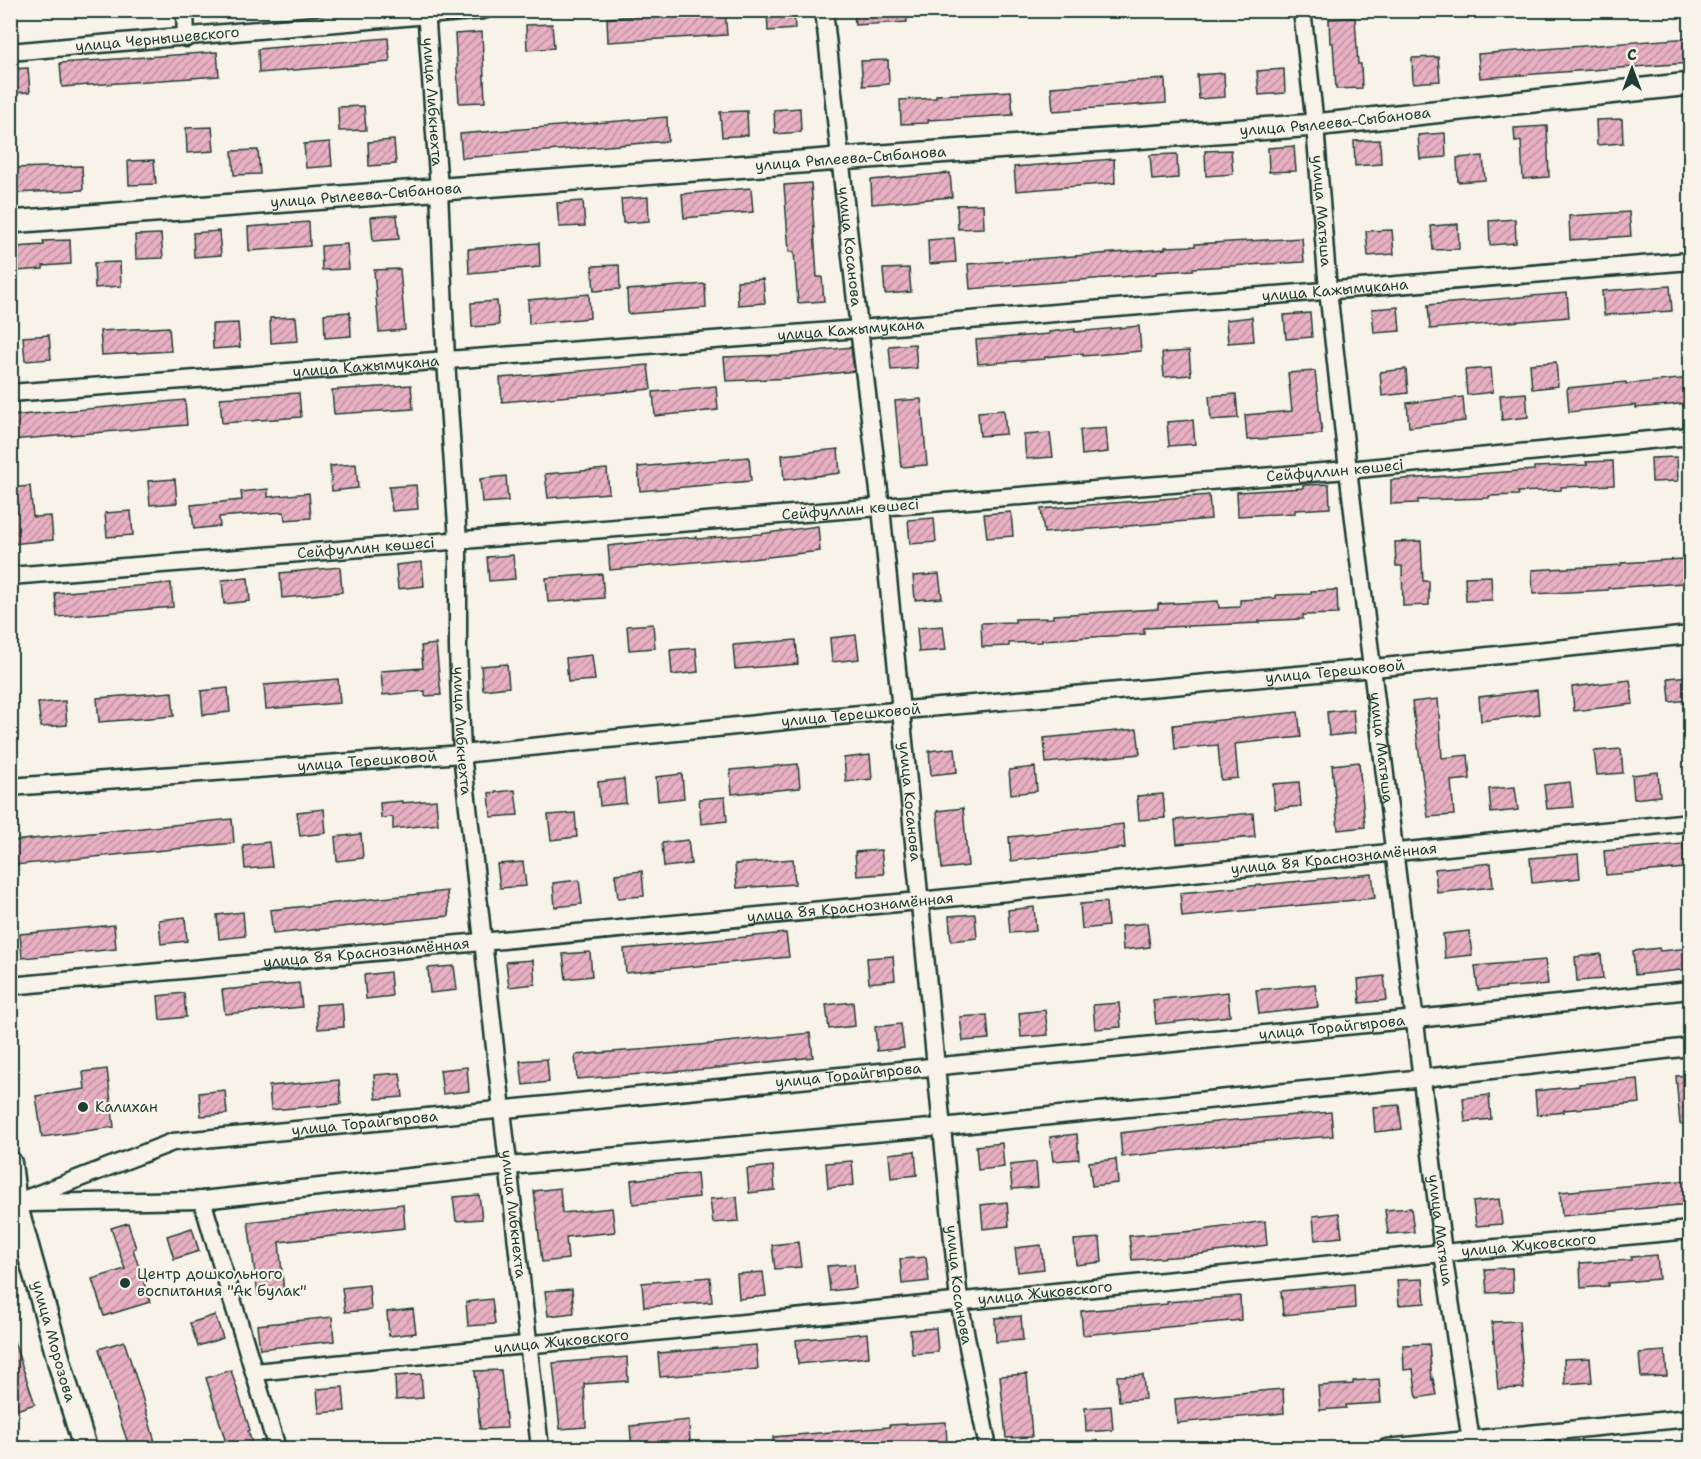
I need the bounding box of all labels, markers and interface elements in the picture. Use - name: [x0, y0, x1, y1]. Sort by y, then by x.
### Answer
- street label: улица Чернышевского: [75, 22, 240, 56]
- street label: улица Либкнехта: [418, 37, 447, 167]
- north arrow: [1602, 39, 1662, 99]
- text: С: [1627, 44, 1637, 65]
- street label: улица Рылеева-Сыбанова: [1239, 102, 1432, 140]
- street label: улица Рылеева-Сыбанова: [754, 141, 948, 175]
- street label: улица Матяша: [1307, 154, 1336, 268]
- street label: улица Рылеева-Сыбанова: [270, 178, 463, 212]
- street label: улица Косанова: [833, 186, 867, 308]
- street label: улица Кажымукана: [1261, 274, 1410, 306]
- street label: улица Кажымукана: [777, 314, 925, 345]
- street label: улица Кажымукана: [292, 351, 441, 382]
- street label: Сейфуллин көшесі: [1265, 455, 1404, 486]
- street label: Сейфуллин көшесі: [781, 494, 920, 525]
- street label: Сейфуллин көшесі: [296, 532, 435, 563]
- street label: улица Терешковой: [1264, 655, 1406, 688]
- street label: улица Либкнехта: [449, 666, 477, 797]
- street label: улица Матяша: [1365, 691, 1398, 805]
- street label: улица Терешковой: [780, 699, 922, 731]
- street label: улица Косанова: [894, 740, 926, 863]
- street label: улица Терешковой: [297, 746, 438, 776]
- street label: улица 8я Краснознамённая: [1230, 838, 1438, 879]
- street label: улица 8я Краснознамённая: [746, 888, 955, 927]
- street label: улица 8я Краснознамённая: [262, 933, 471, 972]
- street label: улица Торайгырова: [1258, 1010, 1407, 1045]
- street label: улица Торайгырова: [774, 1058, 923, 1092]
- place label: Калихан: [95, 1097, 158, 1117]
- marker: Калихан: [76, 1100, 90, 1114]
- street label: улица Торайгырова: [291, 1106, 439, 1140]
- street label: улица Либкнехта: [497, 1149, 531, 1280]
- street label: улица Матяша: [1424, 1173, 1458, 1288]
- street label: улица Косанова: [942, 1224, 977, 1347]
- street label: улица Жуковского: [1460, 1229, 1597, 1261]
- place label: Центр дошкольного воспитания "Ак булак": [137, 1264, 307, 1301]
- marker: Центр дошкольного воспитания "Ак булак": [118, 1276, 132, 1290]
- street label: улица Жуковского: [977, 1276, 1113, 1310]
- street label: улица Морозова: [27, 1278, 81, 1405]
- street label: улица Жуковского: [493, 1325, 630, 1358]

